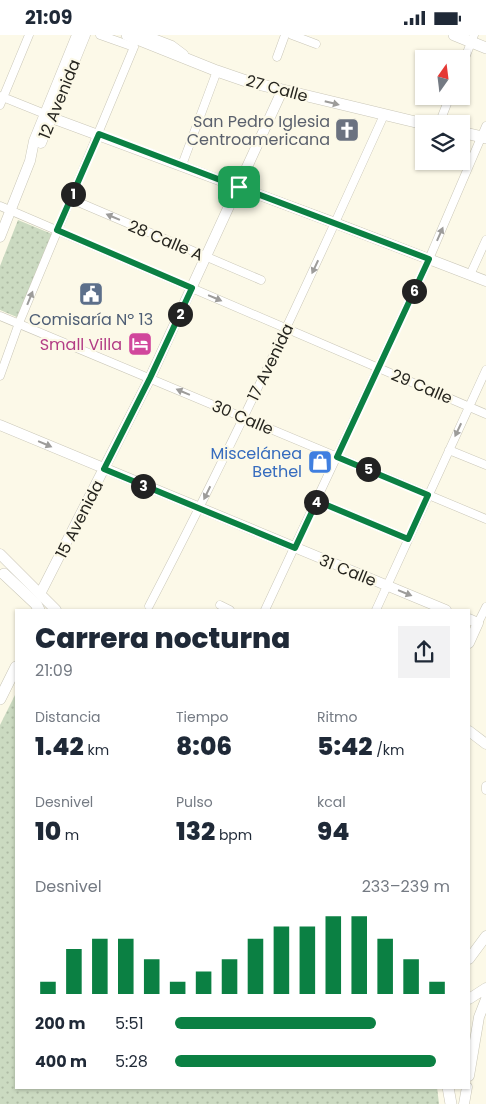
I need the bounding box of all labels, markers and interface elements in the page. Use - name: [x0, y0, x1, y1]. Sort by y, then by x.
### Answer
- text: 21:09: [25, 4, 72, 31]
- north arrow: [415, 50, 470, 105]
- map controls: [415, 50, 470, 170]
- street label: 12 Avenida: [33, 56, 86, 142]
- street label: 27 Calle: [243, 69, 310, 108]
- one-way arrow: [324, 99, 339, 107]
- place label: San Pedro Iglesia Centroamericana: [187, 110, 330, 151]
- button: layers: [415, 115, 470, 170]
- church icon: San Pedro Iglesia Centroamericana: [334, 117, 360, 143]
- pin: [218, 166, 260, 208]
- icon: arrive: [225, 173, 253, 201]
- pin: 1: [60, 181, 86, 207]
- text: 1: [71, 184, 76, 204]
- one-way arrow: [106, 213, 120, 221]
- street label: 28 Calle A: [125, 214, 207, 267]
- one-way arrow: [436, 227, 444, 241]
- one-way arrow: [310, 260, 318, 274]
- pin: 6: [402, 279, 426, 303]
- public building icon: Comisaría Nº 13: [78, 281, 104, 307]
- text: 6: [410, 281, 419, 301]
- one-way arrow: [27, 290, 34, 305]
- one-way arrow: [208, 294, 222, 302]
- pin: 2: [168, 301, 192, 327]
- text: 2: [177, 304, 185, 324]
- place label: Comisaría Nº 13: [29, 308, 153, 331]
- street label: 17 Avenida: [242, 320, 299, 405]
- hotel icon: Small Villa: [127, 331, 153, 357]
- place label: Small Villa: [40, 333, 122, 356]
- street label: 29 Calle: [388, 363, 456, 410]
- one-way arrow: [176, 387, 190, 395]
- street label: 30 Calle: [209, 394, 277, 441]
- one-way arrow: [454, 423, 462, 437]
- one-way arrow: [38, 441, 52, 449]
- place label: Miscelánea Bethel: [211, 442, 302, 483]
- shop icon: Miscelánea Bethel: [307, 449, 333, 475]
- pin: 5: [356, 457, 380, 481]
- text: 5: [364, 459, 373, 479]
- pin: 3: [130, 473, 156, 499]
- street label: 15 Avenida: [50, 476, 109, 562]
- text: 3: [139, 476, 148, 496]
- one-way arrow: [203, 485, 212, 500]
- pin: 4: [304, 489, 328, 515]
- text: 4: [312, 492, 321, 512]
- street label: 31 Calle: [316, 549, 380, 592]
- one-way arrow: [398, 590, 412, 598]
- text: Carrera nocturna: [35, 619, 290, 658]
- button: share: [398, 626, 450, 678]
- text: 21:09: [35, 659, 73, 682]
- text: Distancia: [35, 707, 101, 727]
- text: Tiempo: [176, 707, 229, 727]
- text: Ritmo: [317, 707, 357, 727]
- text: 1.42: [35, 729, 84, 764]
- text: 8:06: [176, 729, 232, 764]
- text: 5:42: [317, 729, 372, 764]
- text: km: [84, 740, 109, 760]
- text: /km: [372, 740, 404, 760]
- text: Desnivel: [35, 792, 93, 812]
- text: Pulso: [176, 792, 213, 812]
- text: kcal: [317, 792, 346, 812]
- text: 10: [35, 814, 61, 849]
- text: 132: [176, 814, 215, 849]
- text: 94: [317, 814, 349, 849]
- text: m: [61, 825, 79, 845]
- text: bpm: [215, 825, 252, 845]
- text: Desnivel: [35, 875, 102, 898]
- text: 233–239 m: [362, 875, 450, 898]
- text: 200 m: [35, 1012, 85, 1035]
- text: 5:51: [115, 1012, 144, 1035]
- text: 400 m: [35, 1050, 87, 1073]
- text: 5:28: [115, 1050, 148, 1073]

